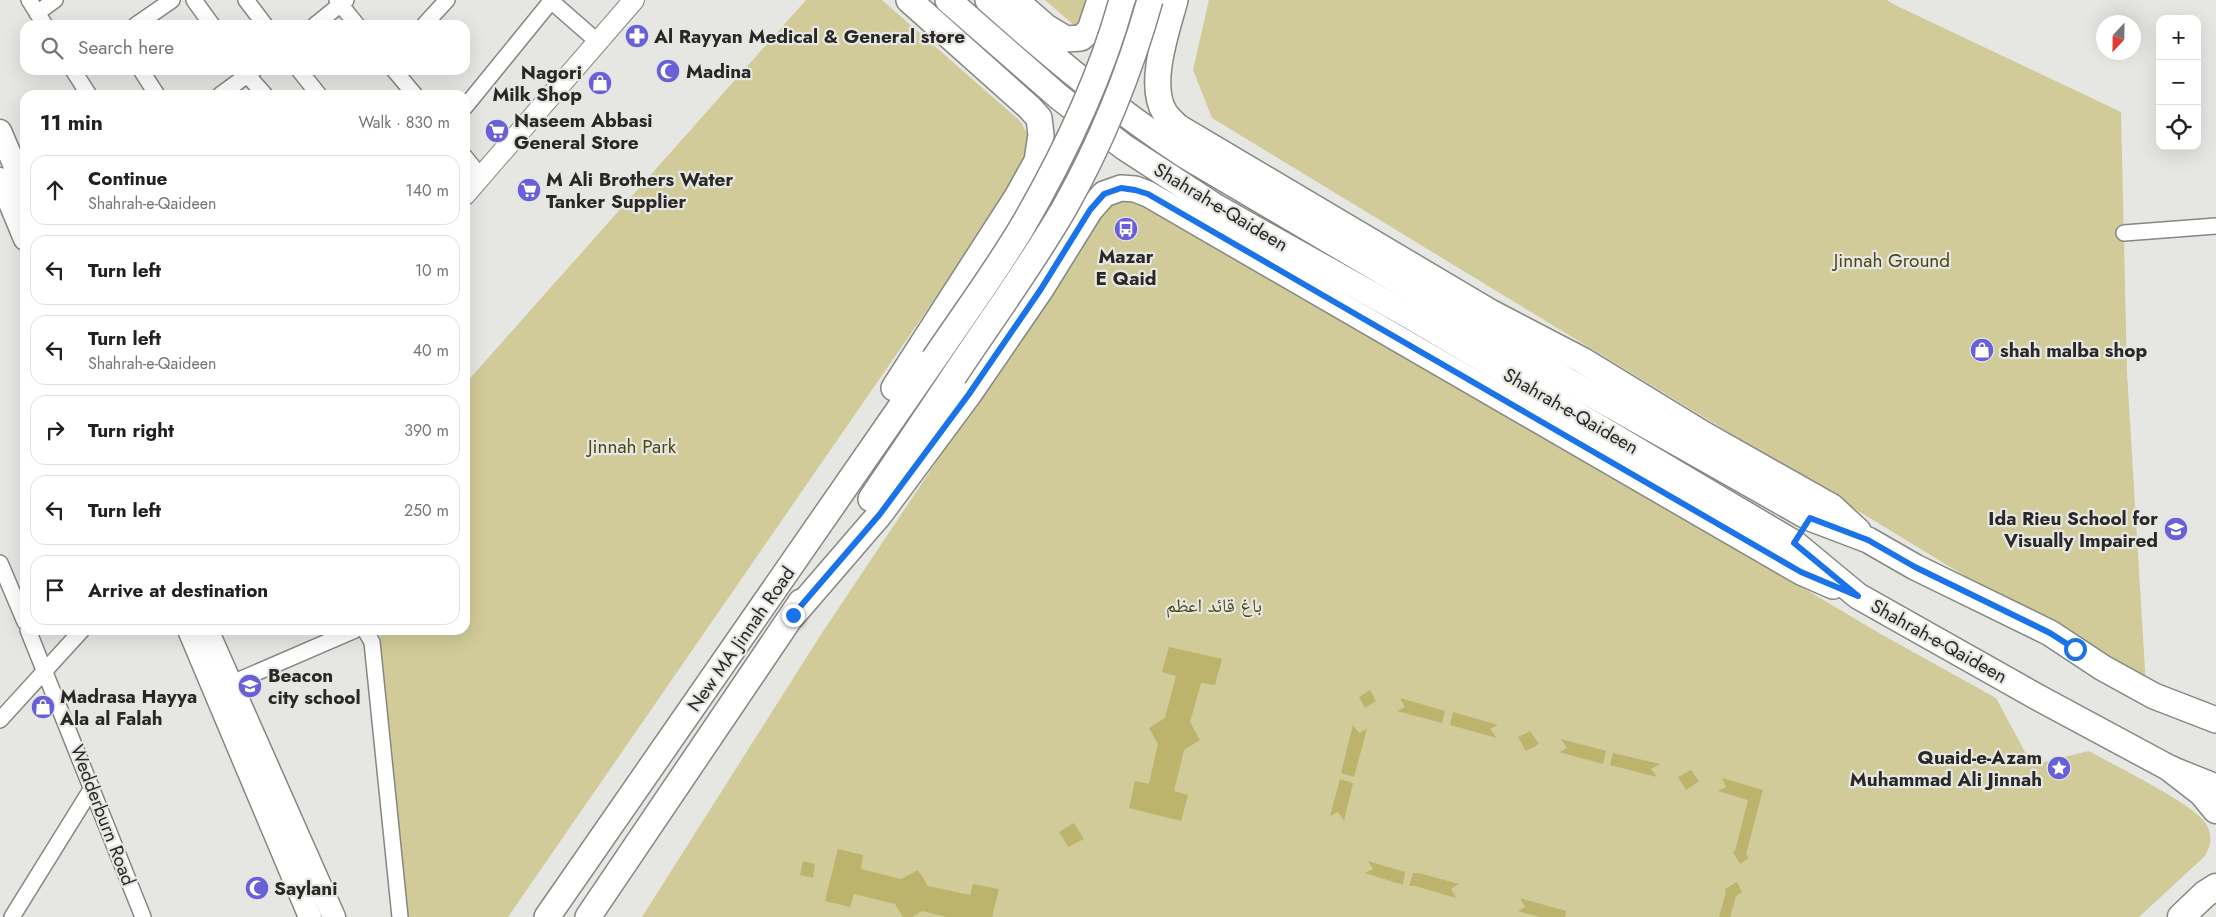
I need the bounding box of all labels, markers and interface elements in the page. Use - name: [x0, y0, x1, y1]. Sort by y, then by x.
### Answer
- north arrow: [2096, 15, 2141, 60]
- map controls: [2156, 15, 2201, 150]
- button: +: [2156, 15, 2201, 60]
- search box: [20, 20, 470, 75]
- pharmacy icon: Al Rayyan Medical & General store: [624, 23, 650, 49]
- place label: Al Rayyan Medical & General store: [653, 23, 965, 50]
- icon: search: [38, 34, 66, 62]
- text: Search here: [78, 34, 174, 61]
- mosque icon: Madina: [655, 58, 681, 84]
- place label: Madina: [686, 58, 751, 85]
- place label: Nagori Milk Shop: [492, 59, 582, 108]
- button: −: [2156, 60, 2201, 105]
- shop icon: Nagori Milk Shop: [587, 70, 613, 96]
- button: locate: [2156, 105, 2201, 150]
- place label: Naseem Abbasi General Store: [514, 107, 653, 156]
- text: 11 min: [40, 108, 103, 138]
- text: Walk · 830 m: [359, 111, 450, 134]
- supermarket icon: Naseem Abbasi General Store: [484, 118, 510, 144]
- street label: Shahrah-e-Qaideen: [1149, 156, 1293, 258]
- text: Continue: [88, 165, 167, 192]
- place label: M Ali Brothers Water Tanker Supplier: [546, 166, 733, 215]
- icon: ahead: [41, 176, 69, 204]
- supermarket icon: M Ali Brothers Water Tanker Supplier: [516, 177, 542, 203]
- text: 140 m: [406, 179, 449, 202]
- text: Shahrah-e-Qaideen: [88, 192, 216, 215]
- bus stop icon: Mazar E Qaid: [1113, 216, 1139, 242]
- place label: Mazar E Qaid: [1096, 243, 1156, 292]
- park label: Jinnah Ground: [1831, 247, 1950, 274]
- icon: left: [41, 256, 69, 284]
- text: Turn left: [88, 257, 161, 284]
- text: 10 m: [415, 259, 449, 282]
- text: Turn left: [88, 325, 161, 352]
- icon: left: [41, 336, 69, 364]
- shop icon: shah malba shop: [1969, 337, 1995, 363]
- place label: shah malba shop: [2000, 337, 2148, 364]
- text: 40 m: [413, 339, 449, 362]
- text: Shahrah-e-Qaideen: [88, 352, 216, 375]
- street label: Shahrah-e-Qaideen: [1498, 361, 1644, 461]
- icon: right: [41, 416, 69, 444]
- text: Turn right: [88, 417, 174, 444]
- text: 390 m: [404, 419, 449, 442]
- park label: Jinnah Park: [585, 433, 677, 460]
- icon: left: [41, 496, 69, 524]
- text: Turn left: [88, 497, 161, 524]
- text: 250 m: [404, 499, 449, 522]
- place label: Ida Rieu School for Visually Impaired: [1988, 505, 2158, 554]
- school or university icon: Ida Rieu School for Visually Impaired: [2163, 516, 2189, 542]
- street label: New MA Jinnah Road: [681, 561, 801, 717]
- icon: arrive: [41, 576, 69, 604]
- text: Arrive at destination: [88, 577, 268, 604]
- park label: باغ قائد اعظم: [1166, 592, 1262, 619]
- street label: Shahrah-e-Qaideen: [1866, 592, 2012, 690]
- route end: [782, 604, 805, 627]
- route start: [2064, 638, 2087, 661]
- place label: Beacon city school: [268, 662, 361, 711]
- school or university icon: Beacon city school: [237, 673, 263, 699]
- place label: Madrasa Hayya Ala al Falah: [59, 683, 197, 732]
- shop icon: Madrasa Hayya Ala al Falah: [30, 694, 56, 720]
- street label: Wedderburn Road: [64, 741, 142, 889]
- place label: Quaid-e-Azam Muhammad Ali Jinnah: [1850, 744, 2042, 793]
- place icon: Quaid-e-Azam Muhammad Ali Jinnah: [2046, 755, 2072, 781]
- mosque icon: Saylani: [244, 875, 270, 901]
- place label: Saylani: [274, 875, 337, 902]

